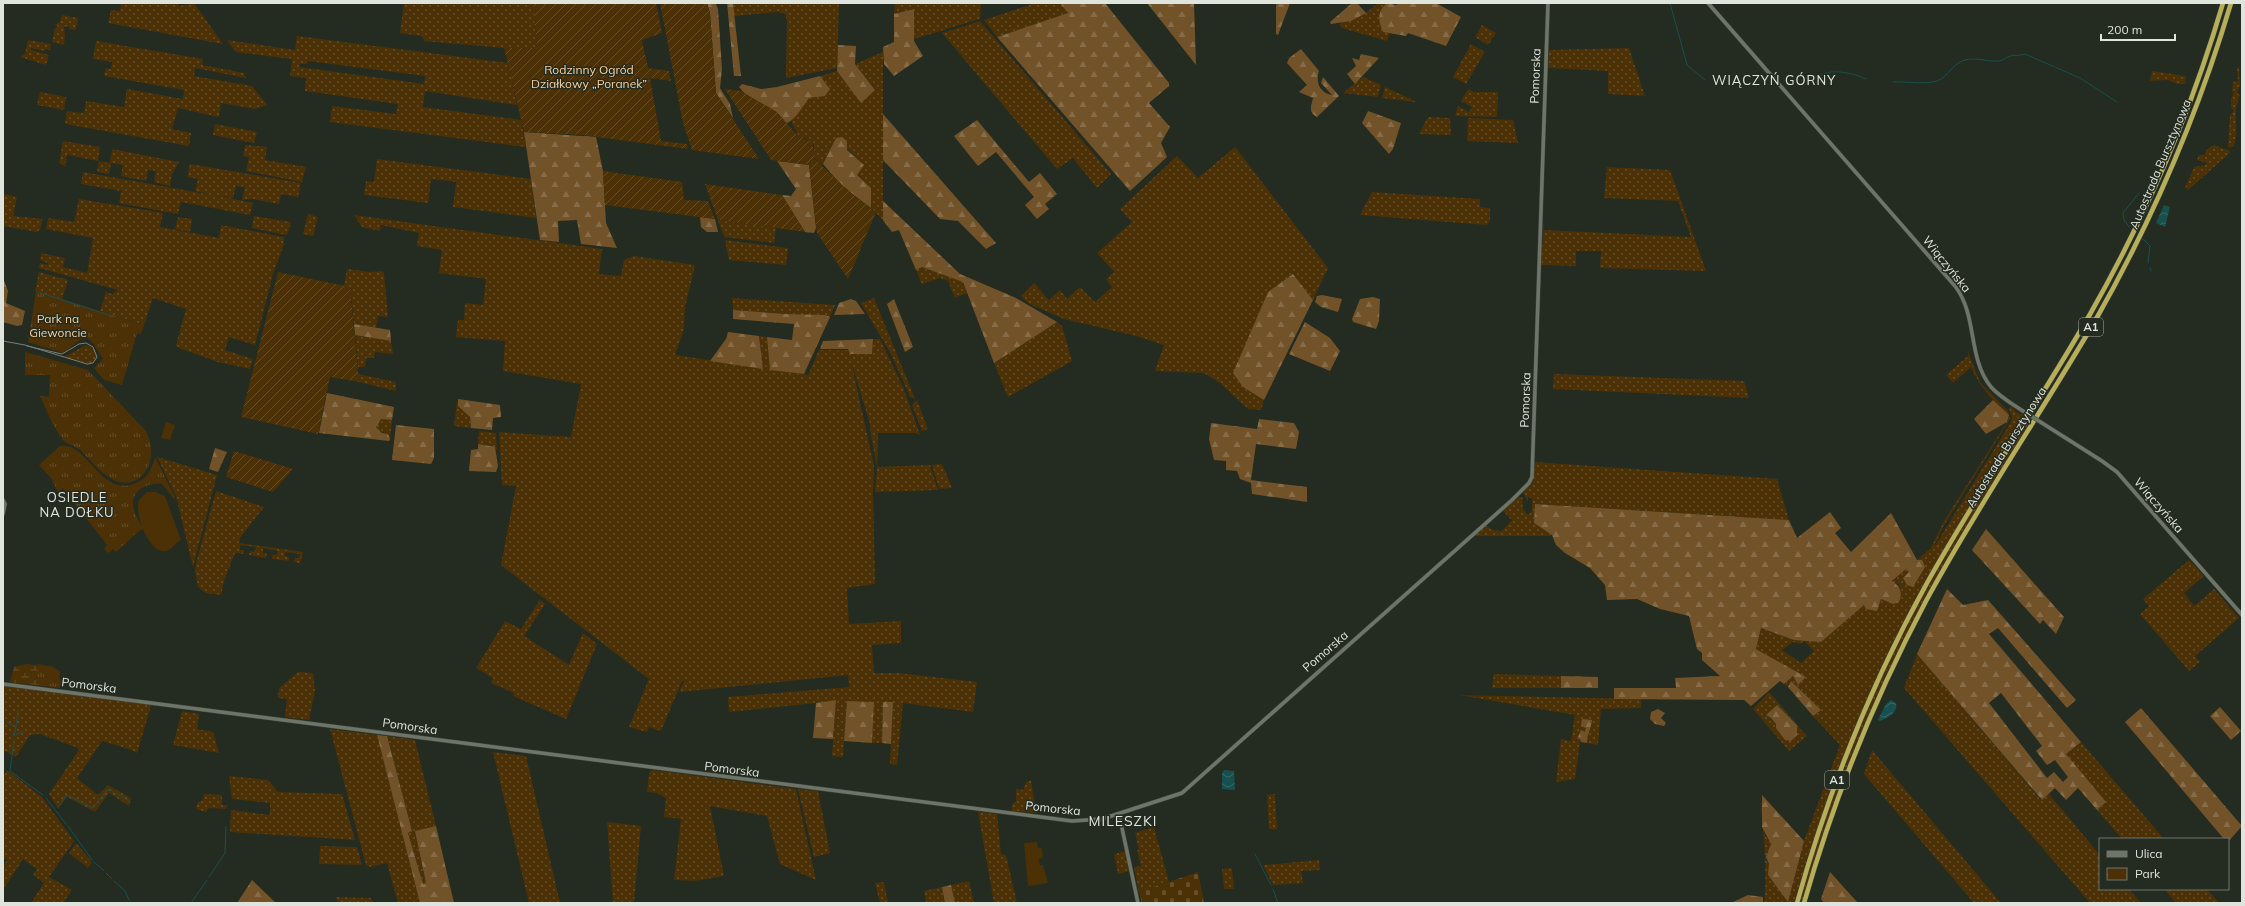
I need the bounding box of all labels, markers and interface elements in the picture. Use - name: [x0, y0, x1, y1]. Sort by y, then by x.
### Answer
- scale bar: [2101, 16, 2175, 42]
- text: 200 m: [2107, 22, 2142, 37]
- street label: Pomorska: [1527, 48, 1543, 104]
- park label: Rodzinny Ogród Działkowy „Poranek”: [531, 62, 647, 91]
- district label: WIĄCZYŃ GÓRNY: [1712, 72, 1836, 88]
- street label: Autostrada Bursztynowa: [2126, 97, 2194, 231]
- street label: Wiączyńska: [1920, 233, 1974, 295]
- park label: Park na Giewoncie: [29, 311, 87, 340]
- road number: A1: [2079, 318, 2103, 336]
- street label: Pomorska: [1517, 372, 1533, 428]
- street label: Autostrada Bursztynowa: [1963, 384, 2049, 510]
- street label: Wiączyńska: [2131, 474, 2187, 536]
- district label: OSIEDLE NA DOŁKU: [39, 489, 115, 520]
- street label: Pomorska: [1299, 627, 1351, 675]
- street label: Pomorska: [61, 674, 117, 696]
- street label: Pomorska: [382, 715, 438, 737]
- street label: Pomorska: [704, 758, 760, 780]
- road number: A1: [1825, 771, 1849, 789]
- street label: Pomorska: [1025, 798, 1081, 818]
- district label: MILESZKI: [1089, 812, 1157, 830]
- legend: [2099, 838, 2229, 890]
- text: Ulica: [2135, 846, 2163, 861]
- text: Park: [2135, 866, 2161, 881]

